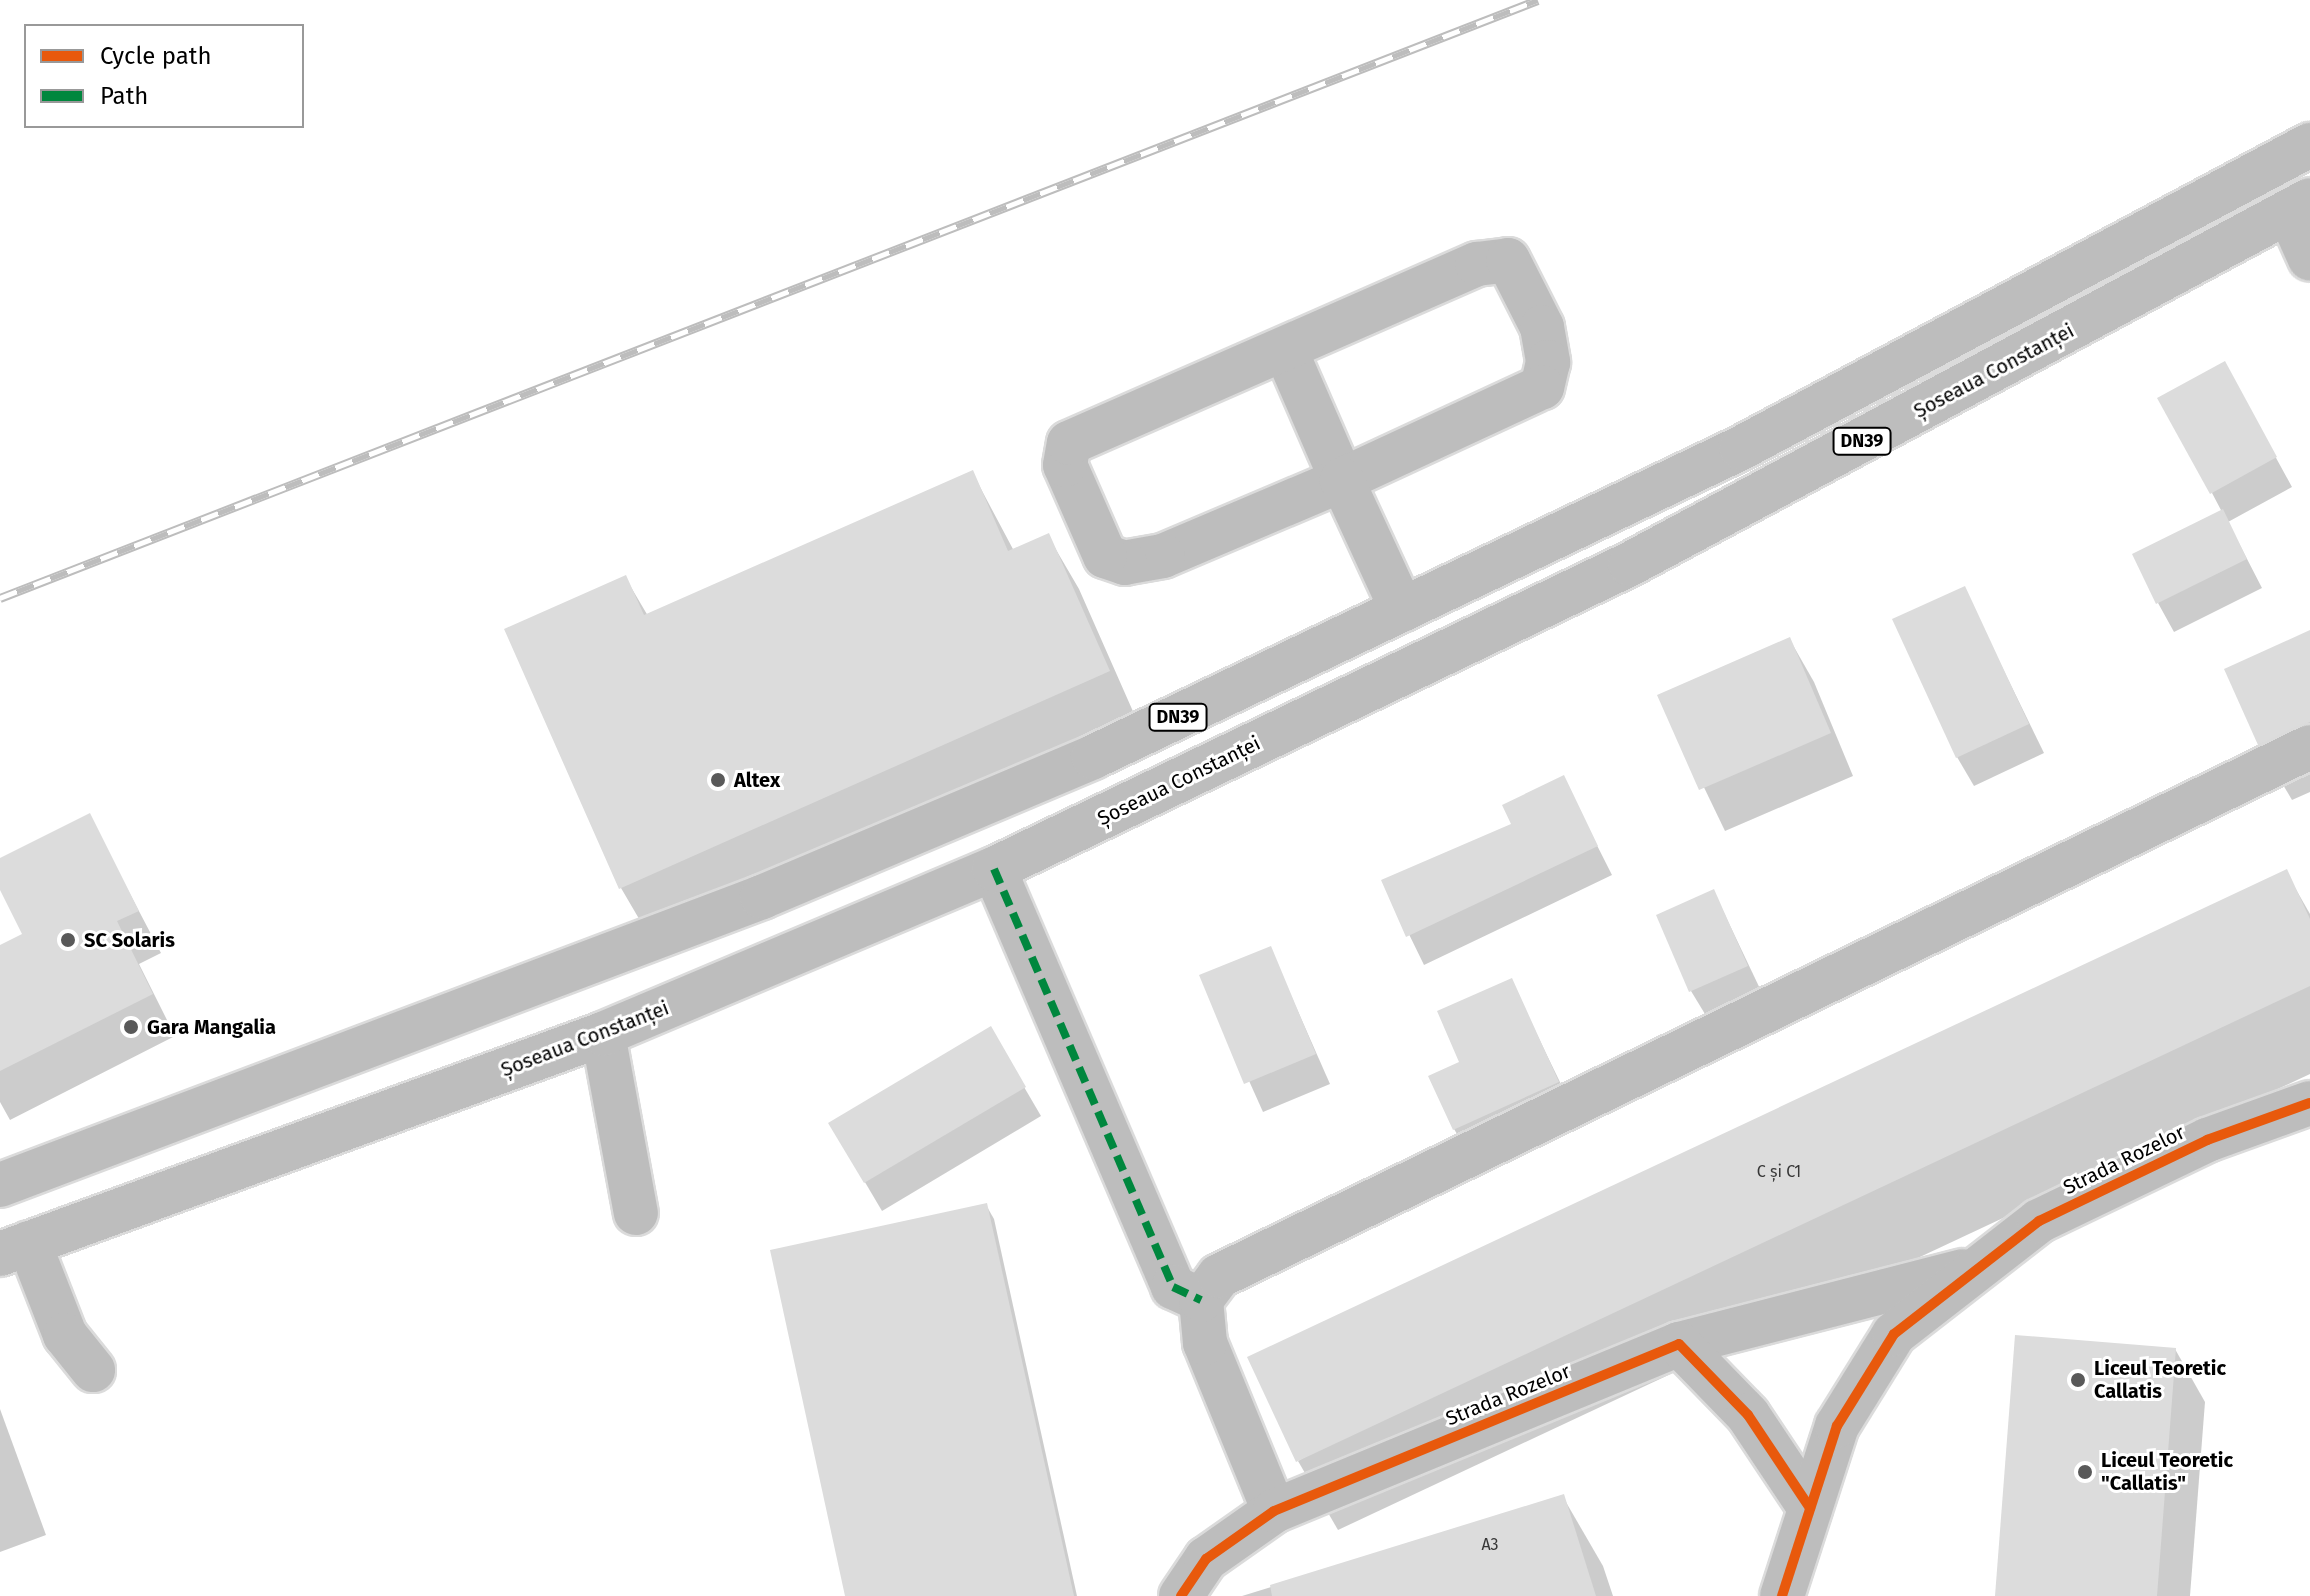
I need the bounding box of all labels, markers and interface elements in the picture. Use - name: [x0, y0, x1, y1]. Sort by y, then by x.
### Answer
- legend: [24, 24, 304, 128]
- text: Cycle path: [100, 42, 212, 70]
- text: Path: [100, 82, 148, 110]
- street label: Șoseaua Constanței: [1910, 319, 2078, 423]
- road number: DN39: [1832, 427, 1892, 455]
- road number: DN39: [1148, 703, 1208, 731]
- street label: Șoseaua Constanței: [1094, 731, 1264, 831]
- place label: Altex: [734, 768, 780, 792]
- marker: Altex: [709, 771, 727, 789]
- place label: SC Solaris: [84, 928, 175, 952]
- marker: SC Solaris: [59, 931, 77, 949]
- street label: Șoseaua Constanței: [498, 996, 672, 1082]
- place label: Gara Mangalia: [147, 1015, 276, 1039]
- marker: Gara Mangalia: [122, 1018, 140, 1036]
- street label: Strada Rozelor: [2059, 1120, 2189, 1200]
- house number: C și C1: [1757, 1162, 1801, 1182]
- place label: Liceul Teoretic Callatis: [2094, 1356, 2226, 1403]
- street label: Strada Rozelor: [1442, 1359, 1574, 1431]
- marker: Liceul Teoretic Callatis: [2069, 1371, 2087, 1389]
- place label: Liceul Teoretic "Callatis": [2101, 1448, 2233, 1495]
- marker: Liceul Teoretic "Callatis": [2076, 1463, 2094, 1481]
- house number: A3: [1481, 1535, 1499, 1555]

